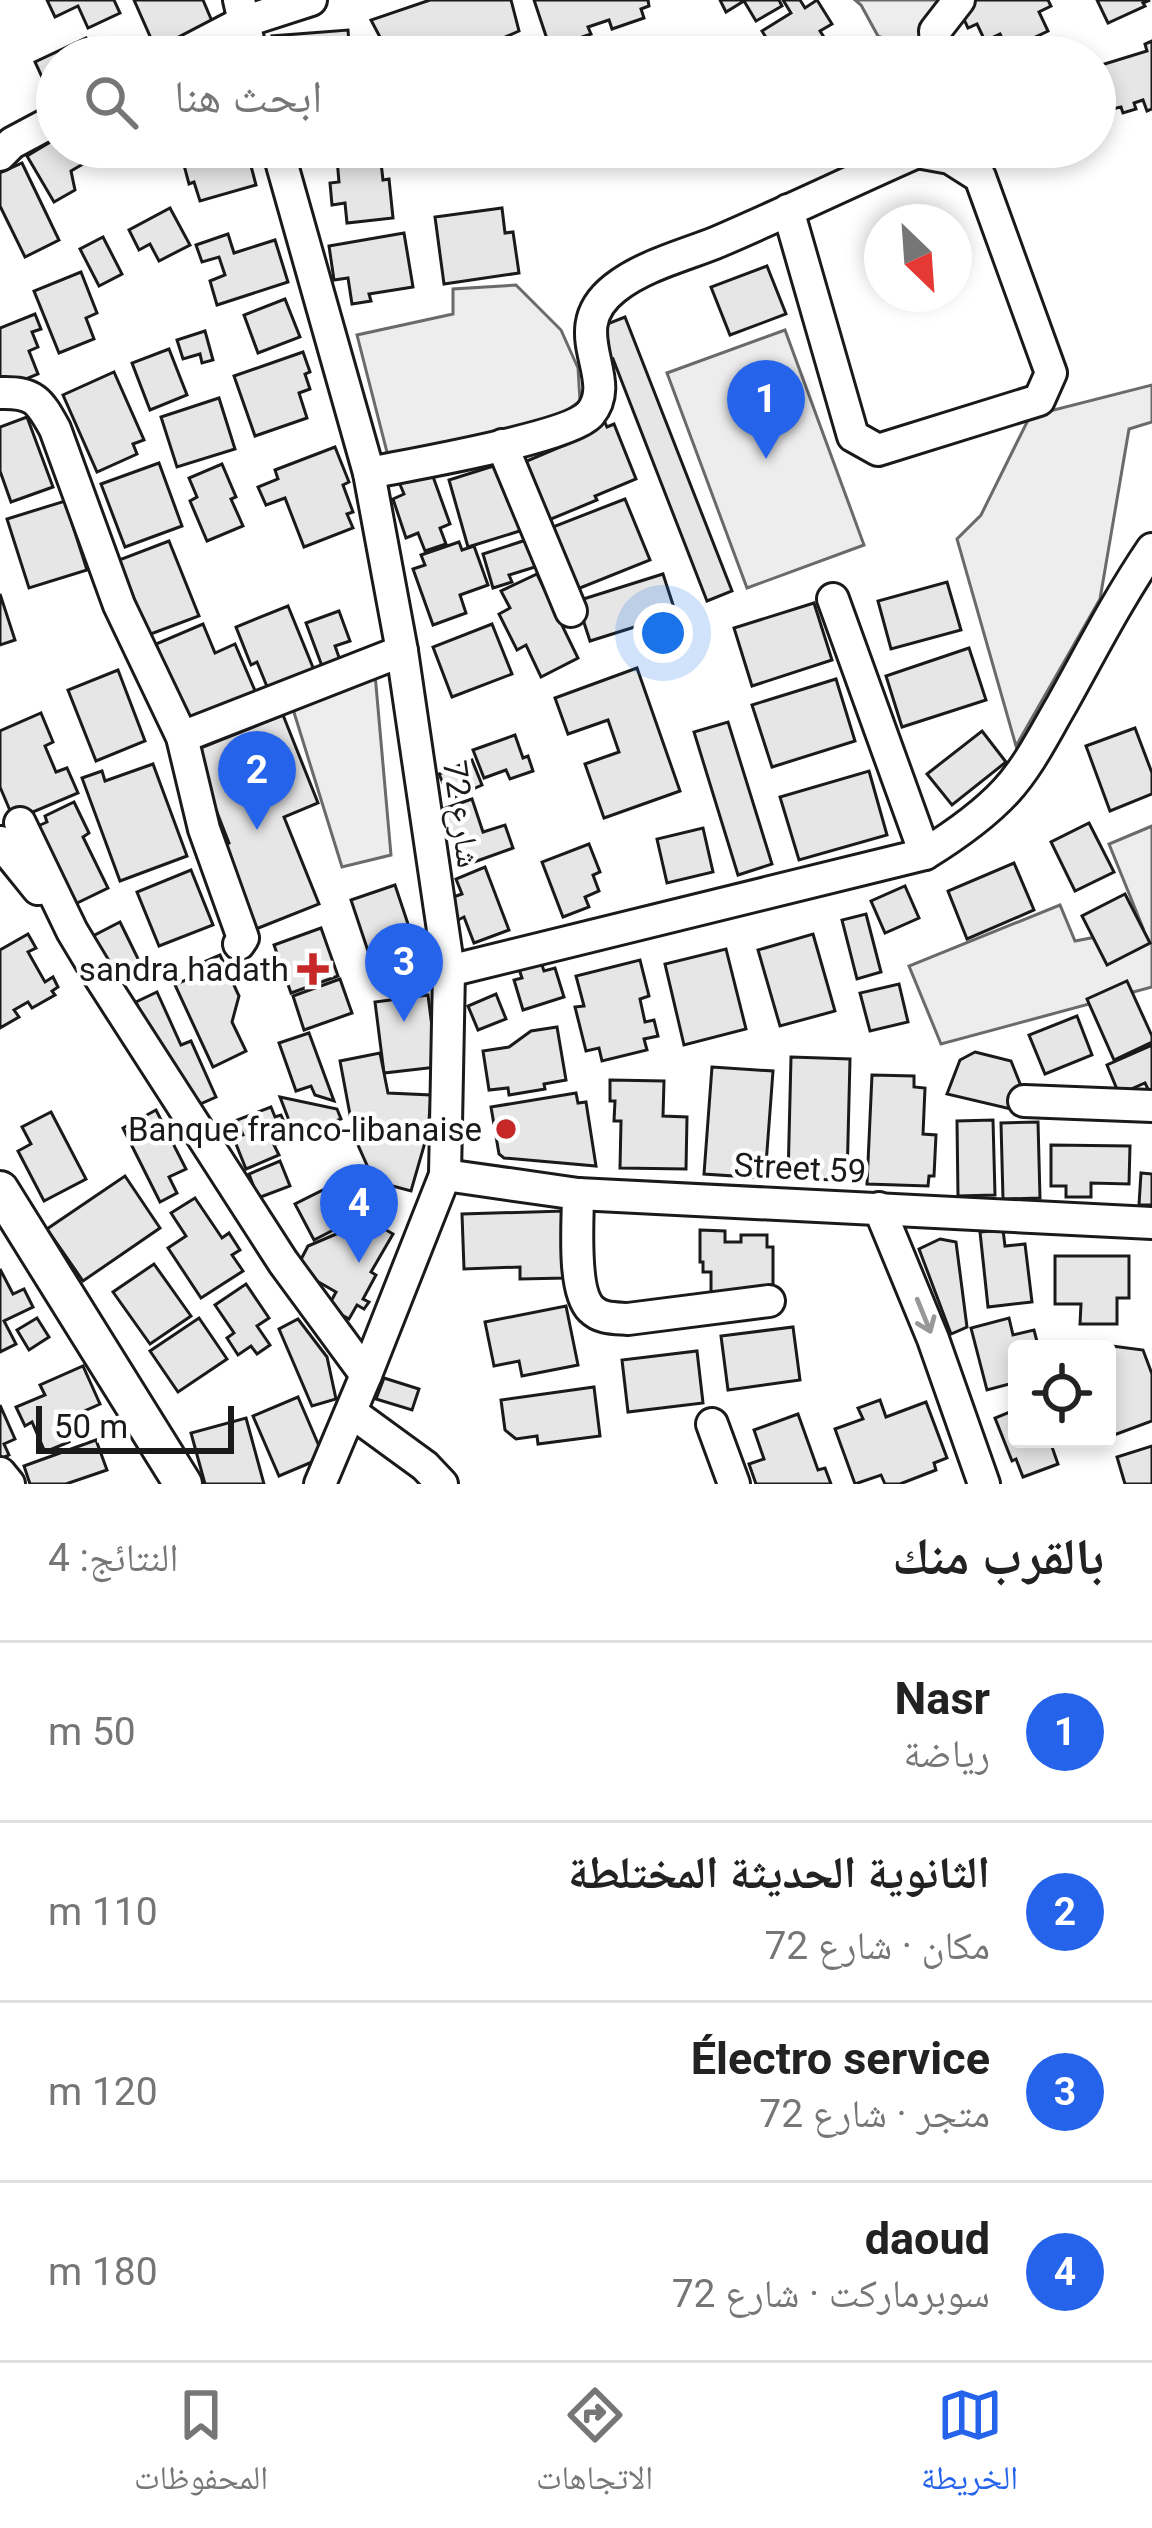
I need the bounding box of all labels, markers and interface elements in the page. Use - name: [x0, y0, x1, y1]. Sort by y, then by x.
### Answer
- search box: [36, 36, 1116, 168]
- icon: search: [78, 69, 144, 135]
- text: ابحث هنا: [174, 70, 322, 123]
- north arrow: [864, 204, 972, 312]
- pin: 1: [727, 360, 805, 459]
- your location: [633, 603, 693, 663]
- pin: 2: [218, 731, 296, 830]
- street label: شارع 72: [434, 758, 489, 870]
- pin: 3: [365, 923, 443, 1022]
- place label: sandra hadath: [79, 950, 289, 989]
- marker: sandra hadath: [300, 956, 326, 982]
- place label: Banque franco-libanaise: [128, 1110, 482, 1149]
- marker: Banque franco-libanaise: [493, 1116, 519, 1142]
- street label: Street 59: [733, 1145, 867, 1191]
- pin: 4: [320, 1164, 398, 1263]
- one-way arrow: [915, 1297, 936, 1334]
- map controls: [1008, 1340, 1116, 1448]
- button: locate: [1008, 1340, 1116, 1448]
- scale bar: [36, 1400, 234, 1453]
- text: 50 m: [54, 1407, 128, 1446]
- text: بالقرب منك: [892, 1527, 1104, 1586]
- text: النتائج: 4: [48, 1535, 179, 1581]
- text: Nasr: [895, 1672, 990, 1725]
- text: 50 m: [48, 1709, 136, 1755]
- text: 1: [1054, 1709, 1076, 1755]
- text: رياضة: [903, 1731, 990, 1777]
- text: الثانوية الحديثة المختلطة: [568, 1846, 990, 1899]
- text: 110 m: [48, 1889, 158, 1935]
- text: 2: [1054, 1889, 1076, 1935]
- text: مكان · شارع 72: [764, 1923, 990, 1969]
- text: Électro service: [691, 2032, 990, 2085]
- text: 120 m: [48, 2069, 158, 2115]
- text: 3: [1054, 2069, 1076, 2115]
- text: متجر · شارع 72: [759, 2091, 990, 2137]
- text: daoud: [865, 2212, 990, 2265]
- text: 180 m: [48, 2249, 158, 2295]
- text: 4: [1054, 2249, 1076, 2295]
- text: سوبرماركت · شارع 72: [672, 2271, 990, 2317]
- tab: المحفوظات: [134, 2382, 268, 2510]
- tab: الاتجاهات: [536, 2382, 653, 2510]
- tab: الخريطة: [921, 2382, 1018, 2510]

